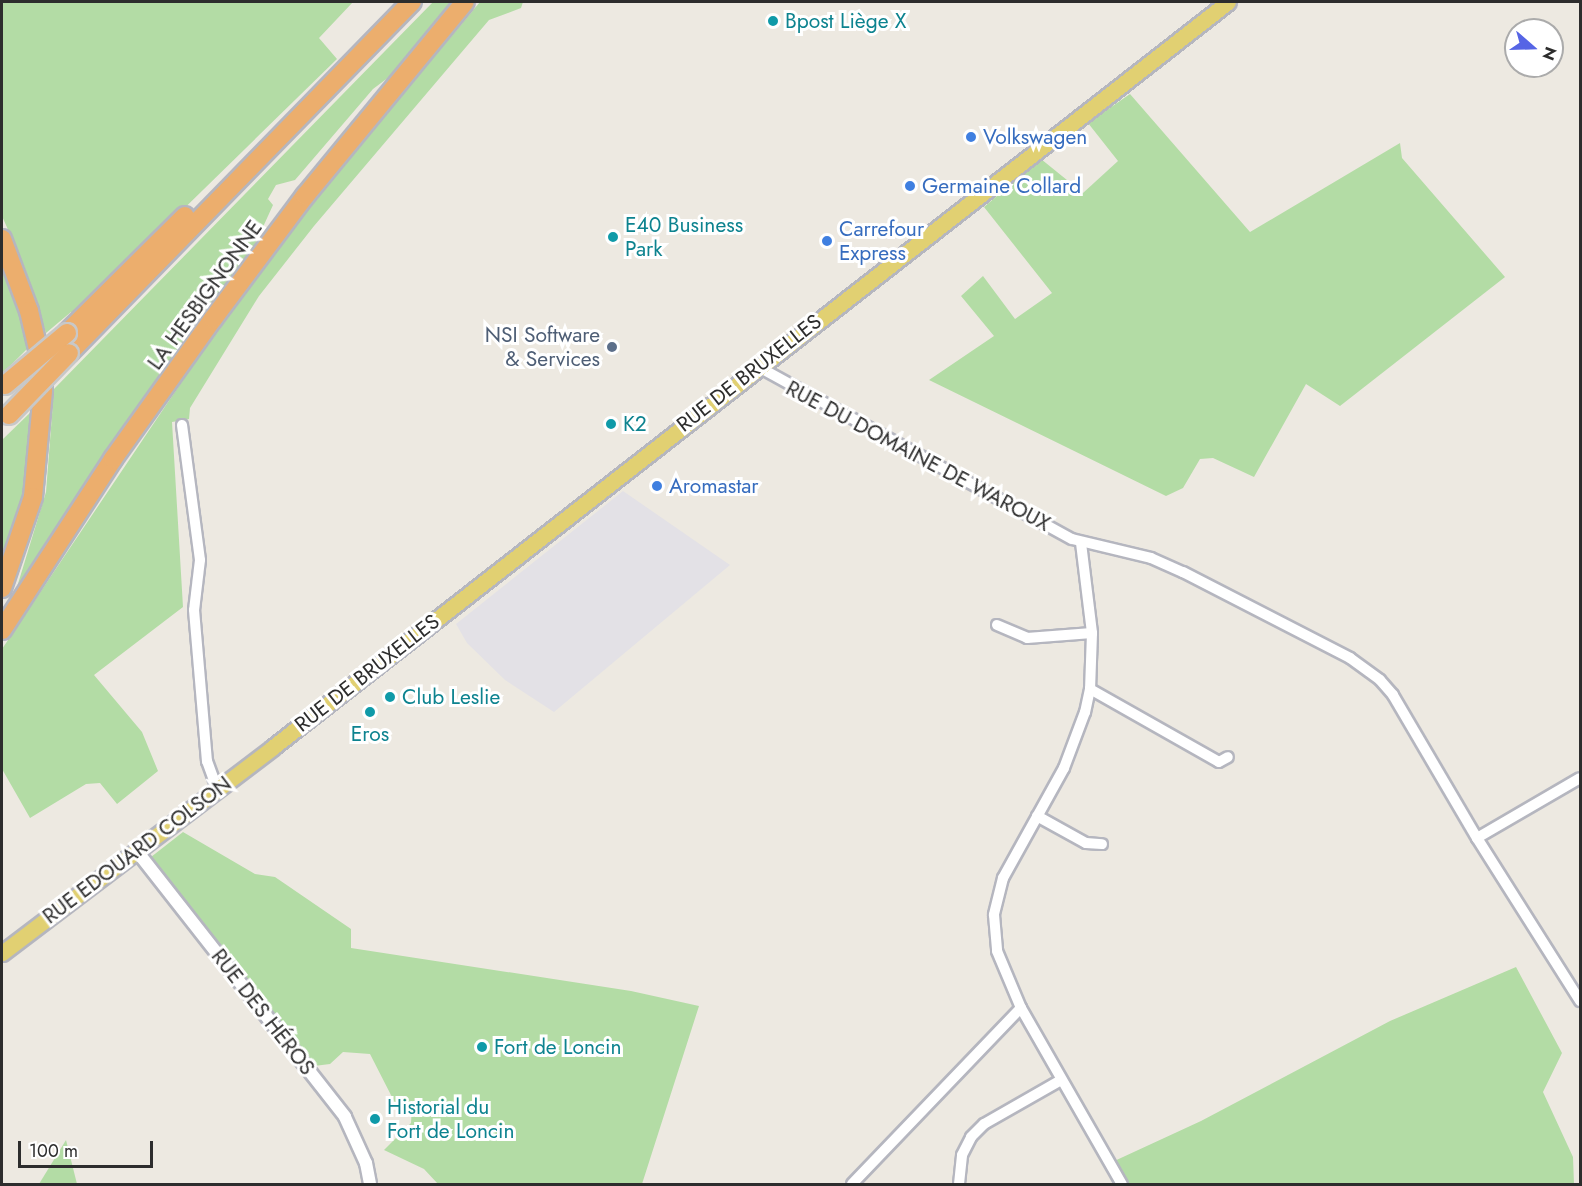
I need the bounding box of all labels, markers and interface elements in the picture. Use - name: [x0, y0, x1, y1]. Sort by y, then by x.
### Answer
- place label: Bpost Liège X: [785, 8, 906, 34]
- marker: Bpost Liège X: [766, 14, 780, 28]
- north arrow: [1504, 18, 1564, 78]
- text: N: [1537, 44, 1562, 64]
- place label: Volkswagen: [983, 124, 1087, 150]
- marker: Volkswagen: [964, 130, 978, 144]
- place label: Germaine Collard: [922, 173, 1081, 199]
- marker: Germaine Collard: [903, 179, 917, 193]
- place label: E40 Business Park: [625, 212, 743, 262]
- street label: LA HESBIGNONNE: [142, 215, 268, 375]
- place label: Carrefour Express: [839, 216, 924, 266]
- marker: E40 Business Park: [606, 230, 620, 244]
- marker: Carrefour Express: [820, 234, 834, 248]
- street label: RUE DE BRUXELLES: [672, 309, 826, 437]
- place label: NSI Software & Services: [485, 322, 600, 372]
- marker: NSI Software & Services: [605, 340, 619, 354]
- street label: RUE DU DOMAINE DE WAROUX: [782, 376, 1054, 536]
- place label: K2: [623, 411, 647, 437]
- marker: K2: [604, 417, 618, 431]
- place label: Aromastar: [669, 473, 759, 499]
- marker: Aromastar: [650, 479, 664, 493]
- street label: RUE DE BRUXELLES: [290, 609, 444, 737]
- place label: Club Leslie: [402, 684, 500, 710]
- marker: Club Leslie: [383, 690, 397, 704]
- marker: Eros: [363, 705, 377, 719]
- place label: Eros: [351, 721, 389, 747]
- street label: RUE EDOUARD COLSON: [38, 771, 236, 929]
- street label: RUE DES HÉROS: [206, 944, 320, 1080]
- place label: Fort de Loncin: [494, 1034, 621, 1060]
- marker: Fort de Loncin: [475, 1040, 489, 1054]
- place label: Historial du Fort de Loncin: [387, 1094, 514, 1144]
- marker: Historial du Fort de Loncin: [368, 1112, 382, 1126]
- scale bar: [21, 1129, 156, 1167]
- text: 100 m: [29, 1138, 78, 1164]

